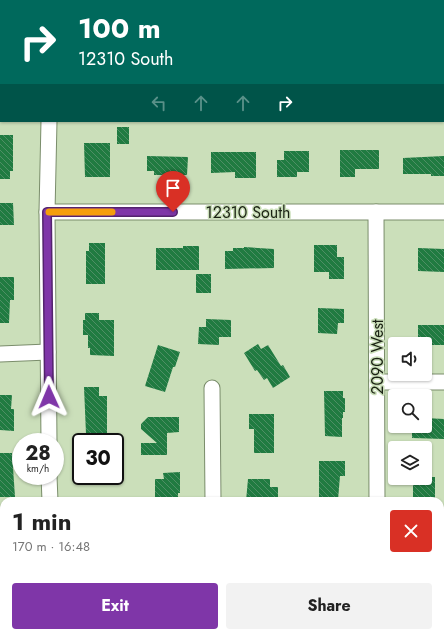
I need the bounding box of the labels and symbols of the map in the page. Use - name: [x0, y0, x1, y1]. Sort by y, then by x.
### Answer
- pin: [156, 171, 190, 212]
- street label: 12310 South: [206, 201, 290, 224]
- street label: 2090 West: [366, 319, 389, 395]
- position arrow: [28, 376, 70, 418]
- speed limit sign: 30: [72, 433, 124, 485]

